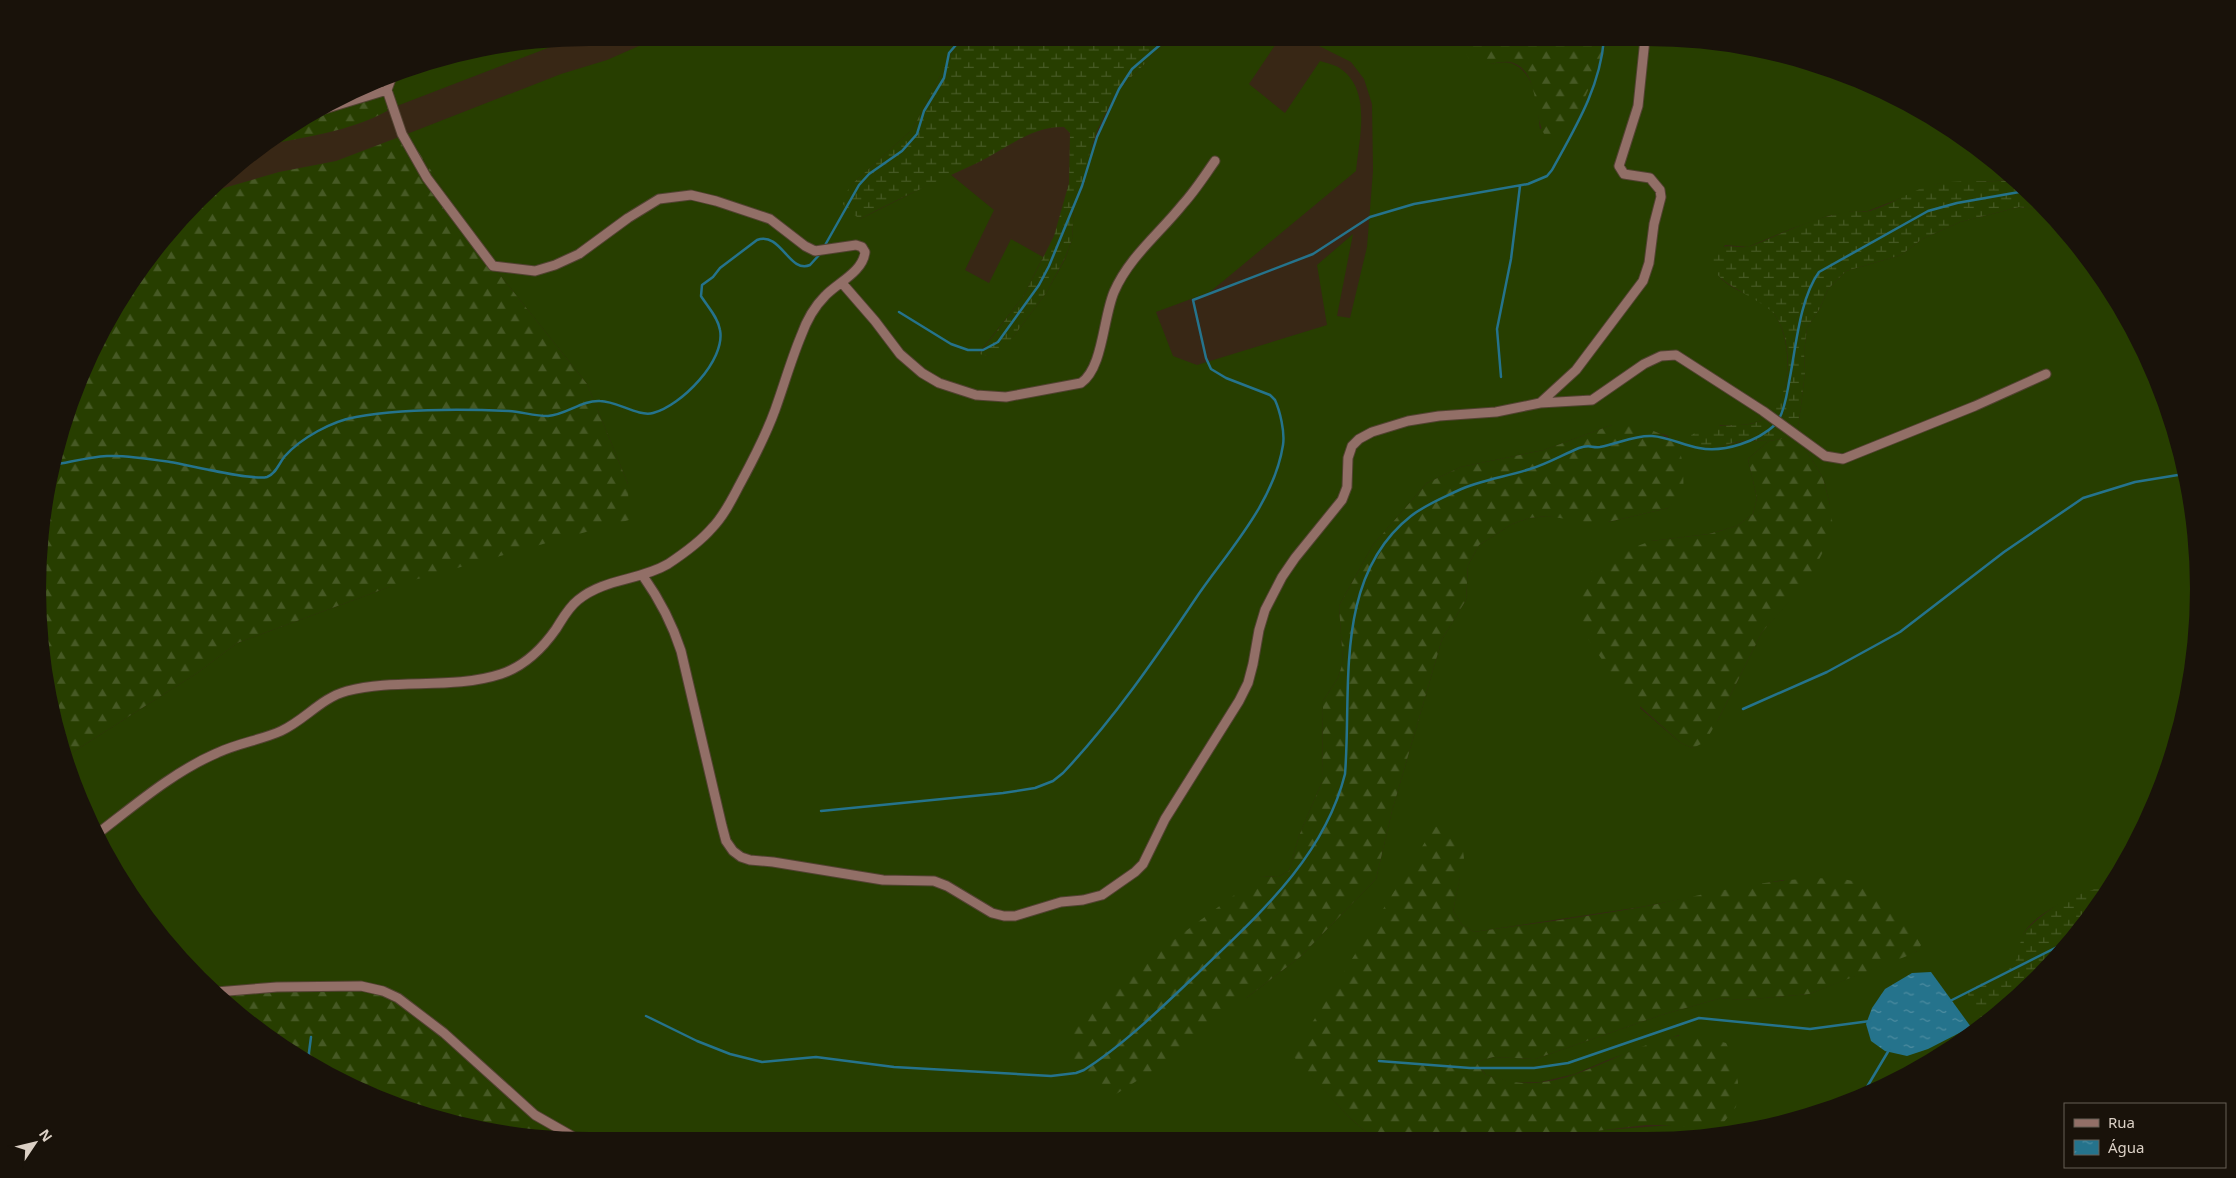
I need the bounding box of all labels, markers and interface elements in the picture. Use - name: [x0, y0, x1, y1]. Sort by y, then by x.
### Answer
- legend: [2064, 1103, 2226, 1168]
- text: Rua: [2108, 1112, 2135, 1132]
- north arrow: [10, 1118, 60, 1168]
- text: N: [35, 1125, 57, 1145]
- text: Água: [2108, 1137, 2145, 1157]

